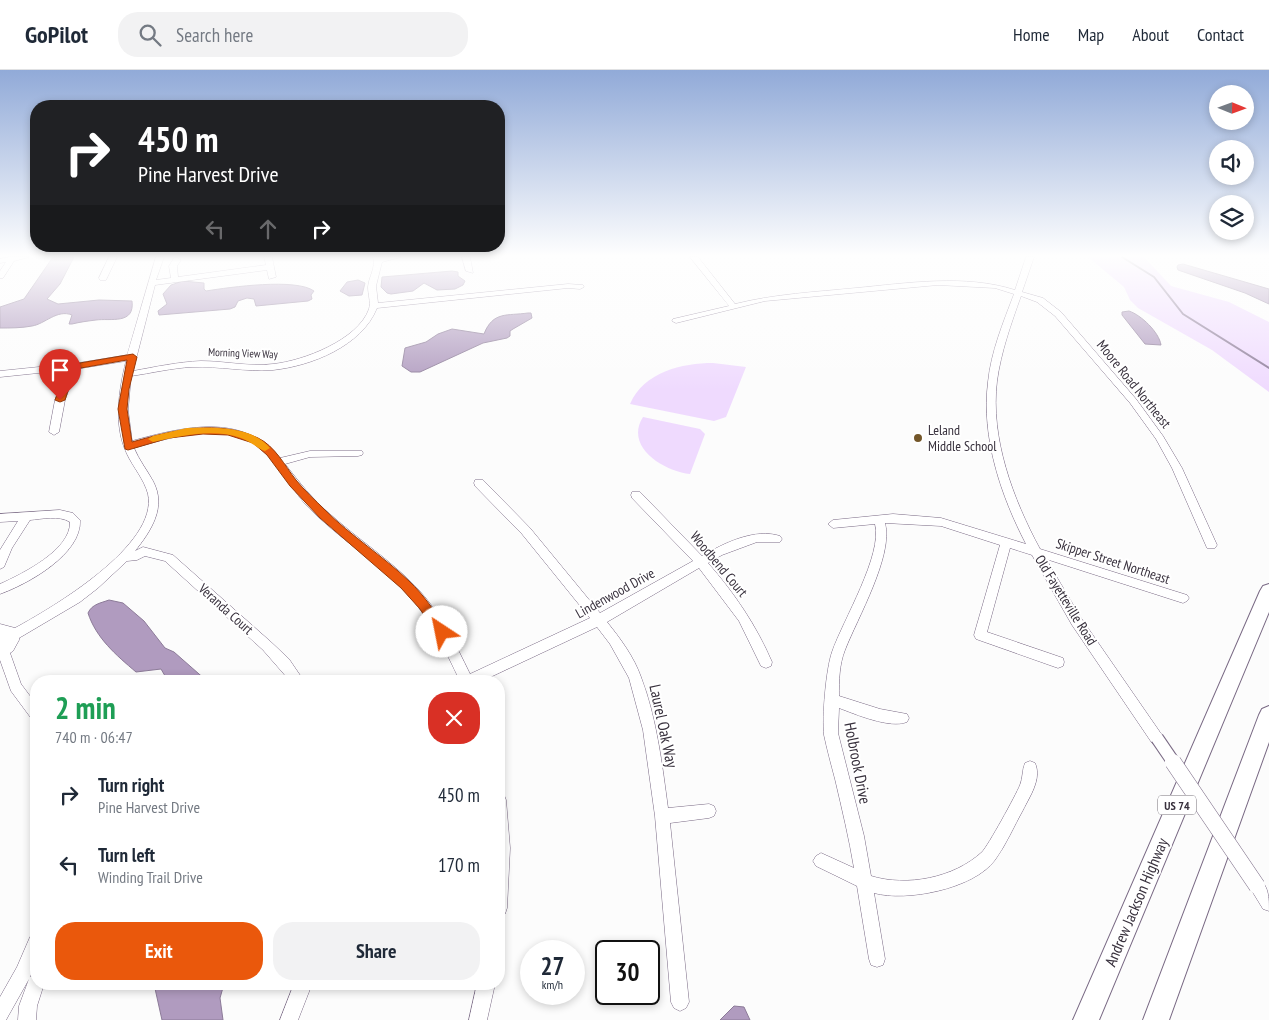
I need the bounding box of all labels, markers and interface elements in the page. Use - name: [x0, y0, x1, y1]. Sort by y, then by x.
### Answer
- search box: [118, 12, 468, 57]
- text: GoPilot: [25, 19, 88, 50]
- icon: search: [136, 21, 164, 49]
- text: Search here: [176, 23, 253, 47]
- text: Home: [1013, 23, 1050, 46]
- text: Map: [1078, 23, 1104, 46]
- text: About: [1132, 23, 1169, 46]
- text: Contact: [1197, 23, 1244, 46]
- north arrow: [1209, 85, 1254, 130]
- map controls: [1209, 85, 1254, 240]
- text: 450 m: [138, 116, 219, 162]
- icon: right: [55, 120, 120, 185]
- button: sound: [1209, 140, 1254, 185]
- text: Pine Harvest Drive: [138, 160, 278, 188]
- button: layers: [1209, 195, 1254, 240]
- icon: left: [201, 215, 229, 243]
- icon: ahead: [254, 215, 282, 243]
- icon: right: [307, 215, 335, 243]
- street label: Moore Road Northeast: [1093, 336, 1175, 432]
- street label: Morning View Way: [208, 345, 279, 361]
- pin: [39, 349, 81, 400]
- icon: arrive: [46, 356, 74, 384]
- place label: Leland Middle School: [928, 421, 997, 455]
- marker: Leland Middle School: [912, 432, 924, 444]
- street label: Woodbend Court: [686, 527, 752, 601]
- street label: Skipper Street Northeast: [1054, 534, 1172, 588]
- street label: Old Fayetteville Road: [1031, 551, 1101, 649]
- street label: Lindenwood Drive: [572, 564, 658, 622]
- street label: Veranda Court: [194, 579, 257, 639]
- position arrow: [415, 605, 467, 657]
- street label: Laurel Oak Way: [645, 683, 683, 769]
- text: 2 min: [55, 688, 116, 727]
- button: close: [428, 692, 480, 744]
- street label: Holbrook Drive: [840, 721, 876, 805]
- text: 740 m · 06:47: [55, 727, 133, 747]
- text: Turn right: [98, 773, 164, 797]
- icon: right: [55, 781, 83, 809]
- text: 450 m: [438, 783, 480, 807]
- road number: US 74: [1158, 796, 1196, 814]
- text: Pine Harvest Drive: [98, 797, 200, 817]
- street label: Andrew Jackson Highway: [1100, 835, 1172, 969]
- text: Turn left: [98, 843, 155, 867]
- icon: left: [55, 851, 83, 879]
- text: 170 m: [438, 853, 480, 877]
- text: Winding Trail Drive: [98, 867, 203, 887]
- button: Exit: [55, 922, 263, 980]
- button: Share: [273, 922, 480, 980]
- speed limit sign: 30: [595, 940, 660, 1005]
- text: 27: [541, 950, 564, 982]
- text: km/h: [542, 977, 563, 992]

